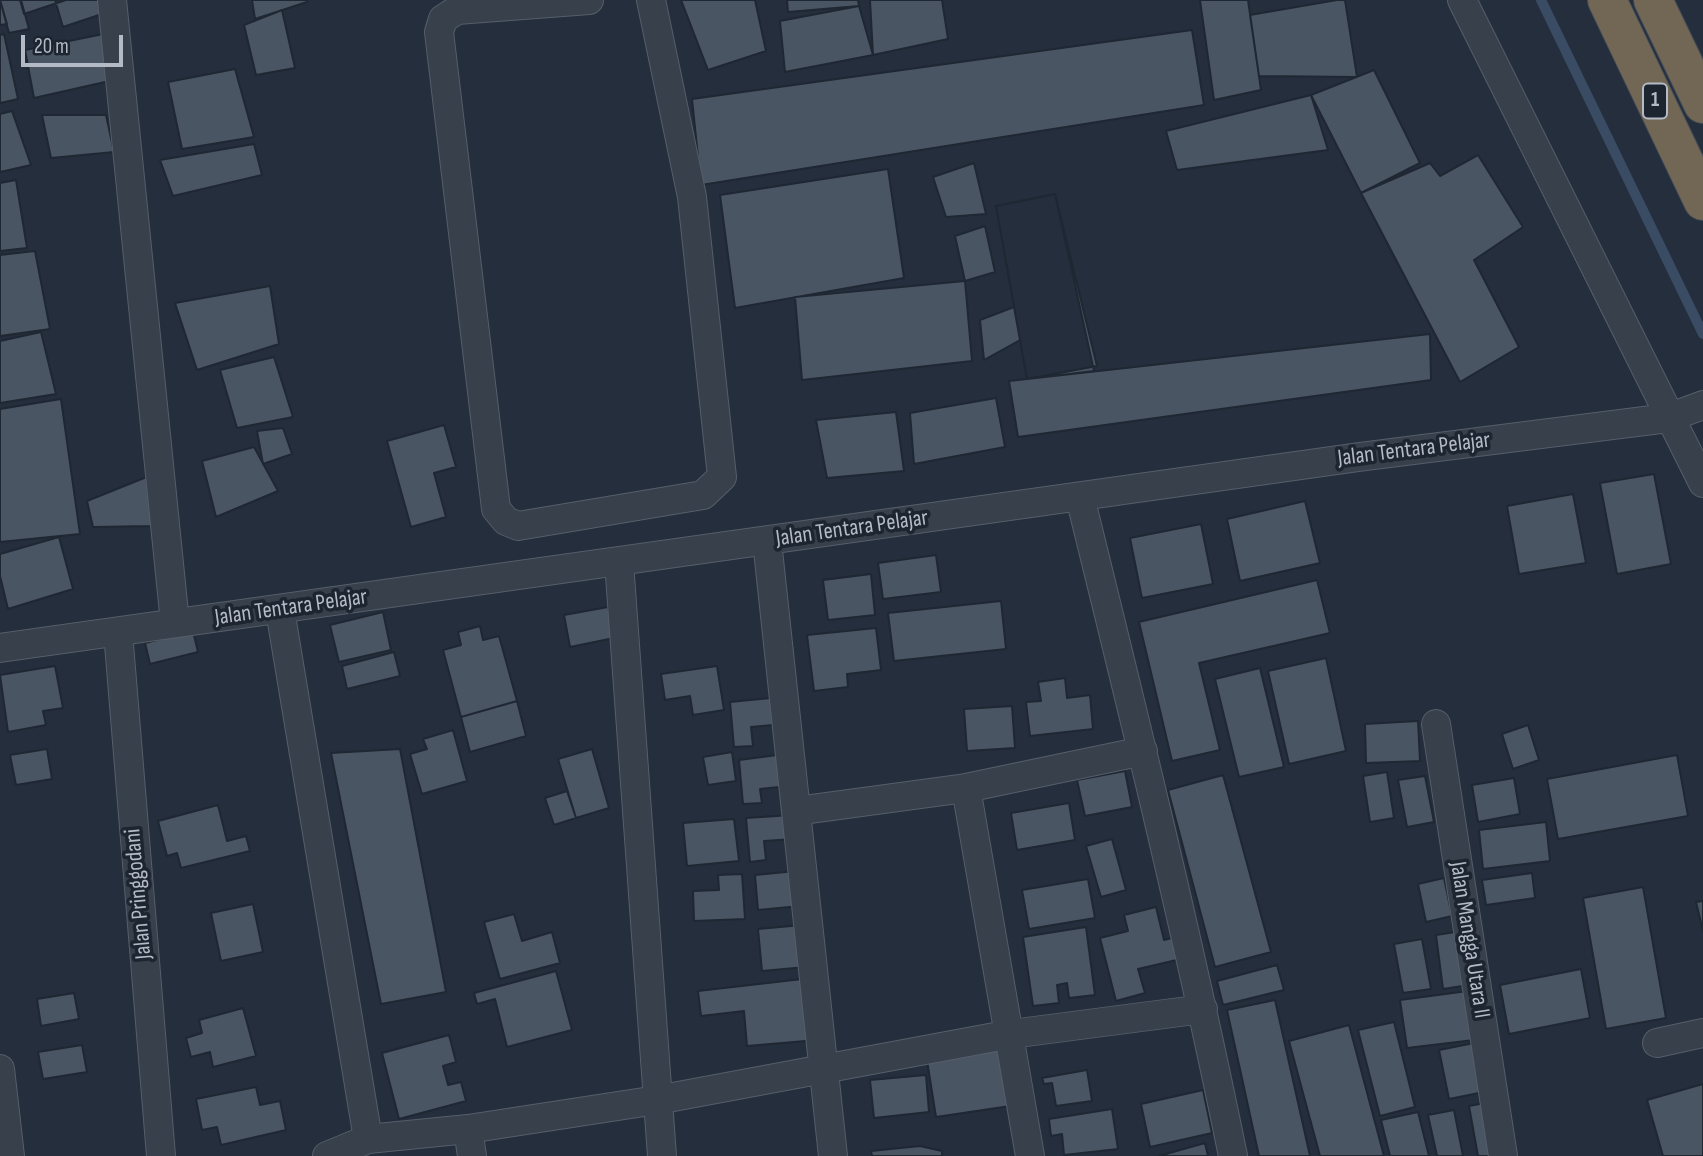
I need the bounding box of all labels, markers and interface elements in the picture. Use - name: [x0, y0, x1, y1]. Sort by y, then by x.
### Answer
- scale bar: [24, 21, 126, 65]
- text: 20 m: [34, 34, 69, 59]
- road number: 1: [1643, 84, 1667, 119]
- street label: Jalan Tentara Pelajar: [1336, 427, 1492, 473]
- street label: Jalan Tentara Pelajar: [774, 505, 930, 553]
- street label: Jalan Tentara Pelajar: [213, 584, 369, 632]
- street label: Jalan Pringgodani: [120, 828, 158, 960]
- street label: Jalan Mangga Utara II: [1443, 860, 1495, 1020]

